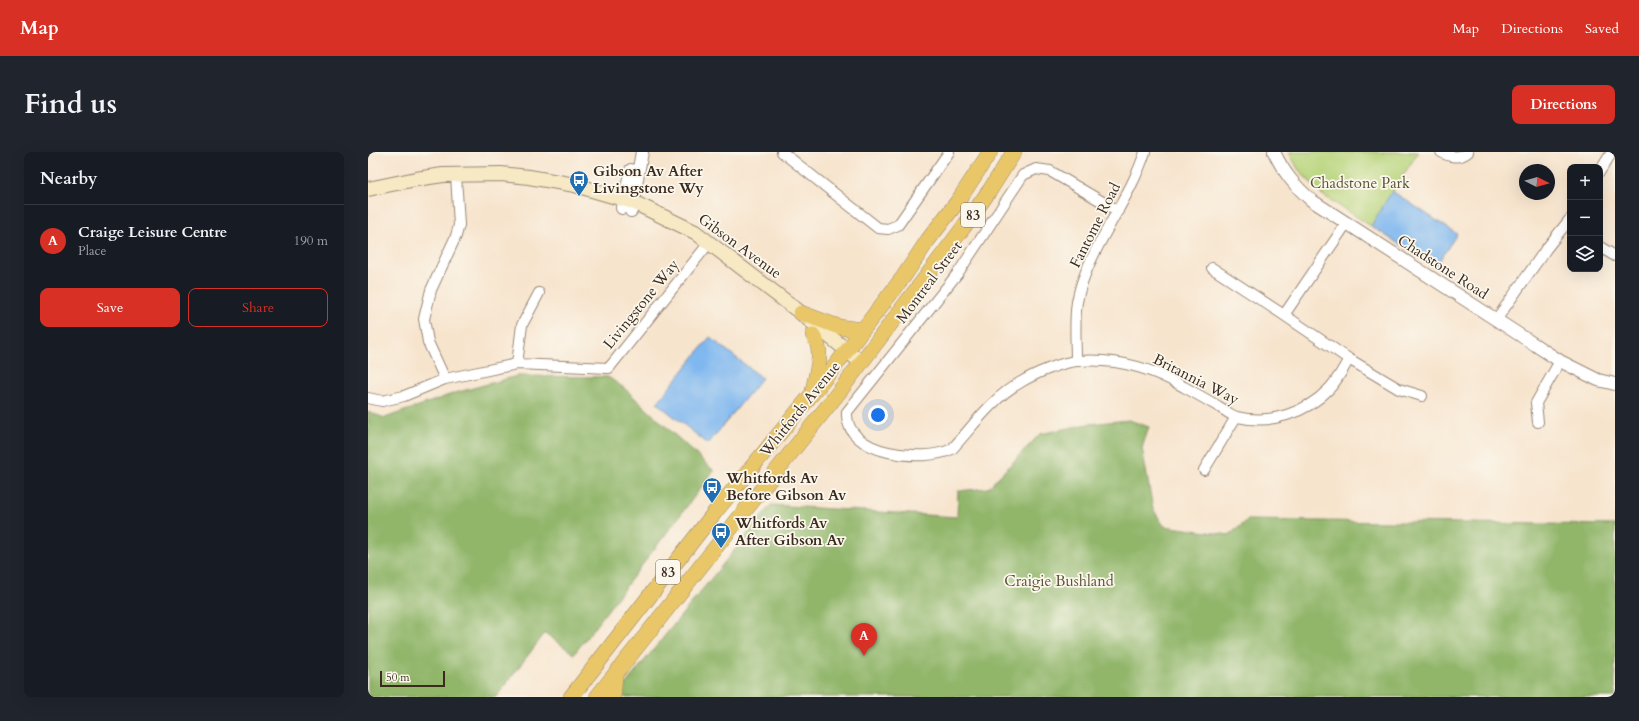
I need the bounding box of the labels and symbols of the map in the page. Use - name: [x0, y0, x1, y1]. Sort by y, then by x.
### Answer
- place label: Gibson Av After Livingstone Wy: [593, 161, 704, 198]
- north arrow: [1519, 164, 1555, 200]
- bus stop icon: Gibson Av After Livingstone Wy: [568, 169, 590, 197]
- park label: Chadstone Park: [1310, 173, 1410, 193]
- street label: Fantome Road: [1065, 179, 1125, 271]
- road number: 83: [961, 203, 985, 227]
- street label: Gibson Avenue: [694, 209, 786, 283]
- street label: Chadstone Road: [1394, 230, 1492, 304]
- street label: Montreal Street: [891, 237, 967, 327]
- street label: Livingstone Way: [599, 255, 684, 353]
- street label: Britannia Way: [1150, 349, 1242, 409]
- street label: Whitfords Avenue: [755, 357, 845, 462]
- your location: [868, 405, 888, 425]
- place label: Whitfords Av Before Gibson Av: [725, 468, 847, 505]
- bus stop icon: Whitfords Av Before Gibson Av: [701, 476, 723, 504]
- place label: Whitfords Av After Gibson Av: [734, 513, 845, 550]
- bus stop icon: Whitfords Av After Gibson Av: [710, 521, 732, 549]
- road number: 83: [656, 560, 680, 584]
- park label: Craigie Bushland: [1004, 571, 1114, 591]
- pin: A: [851, 623, 877, 656]
- scale bar: [380, 669, 445, 688]

